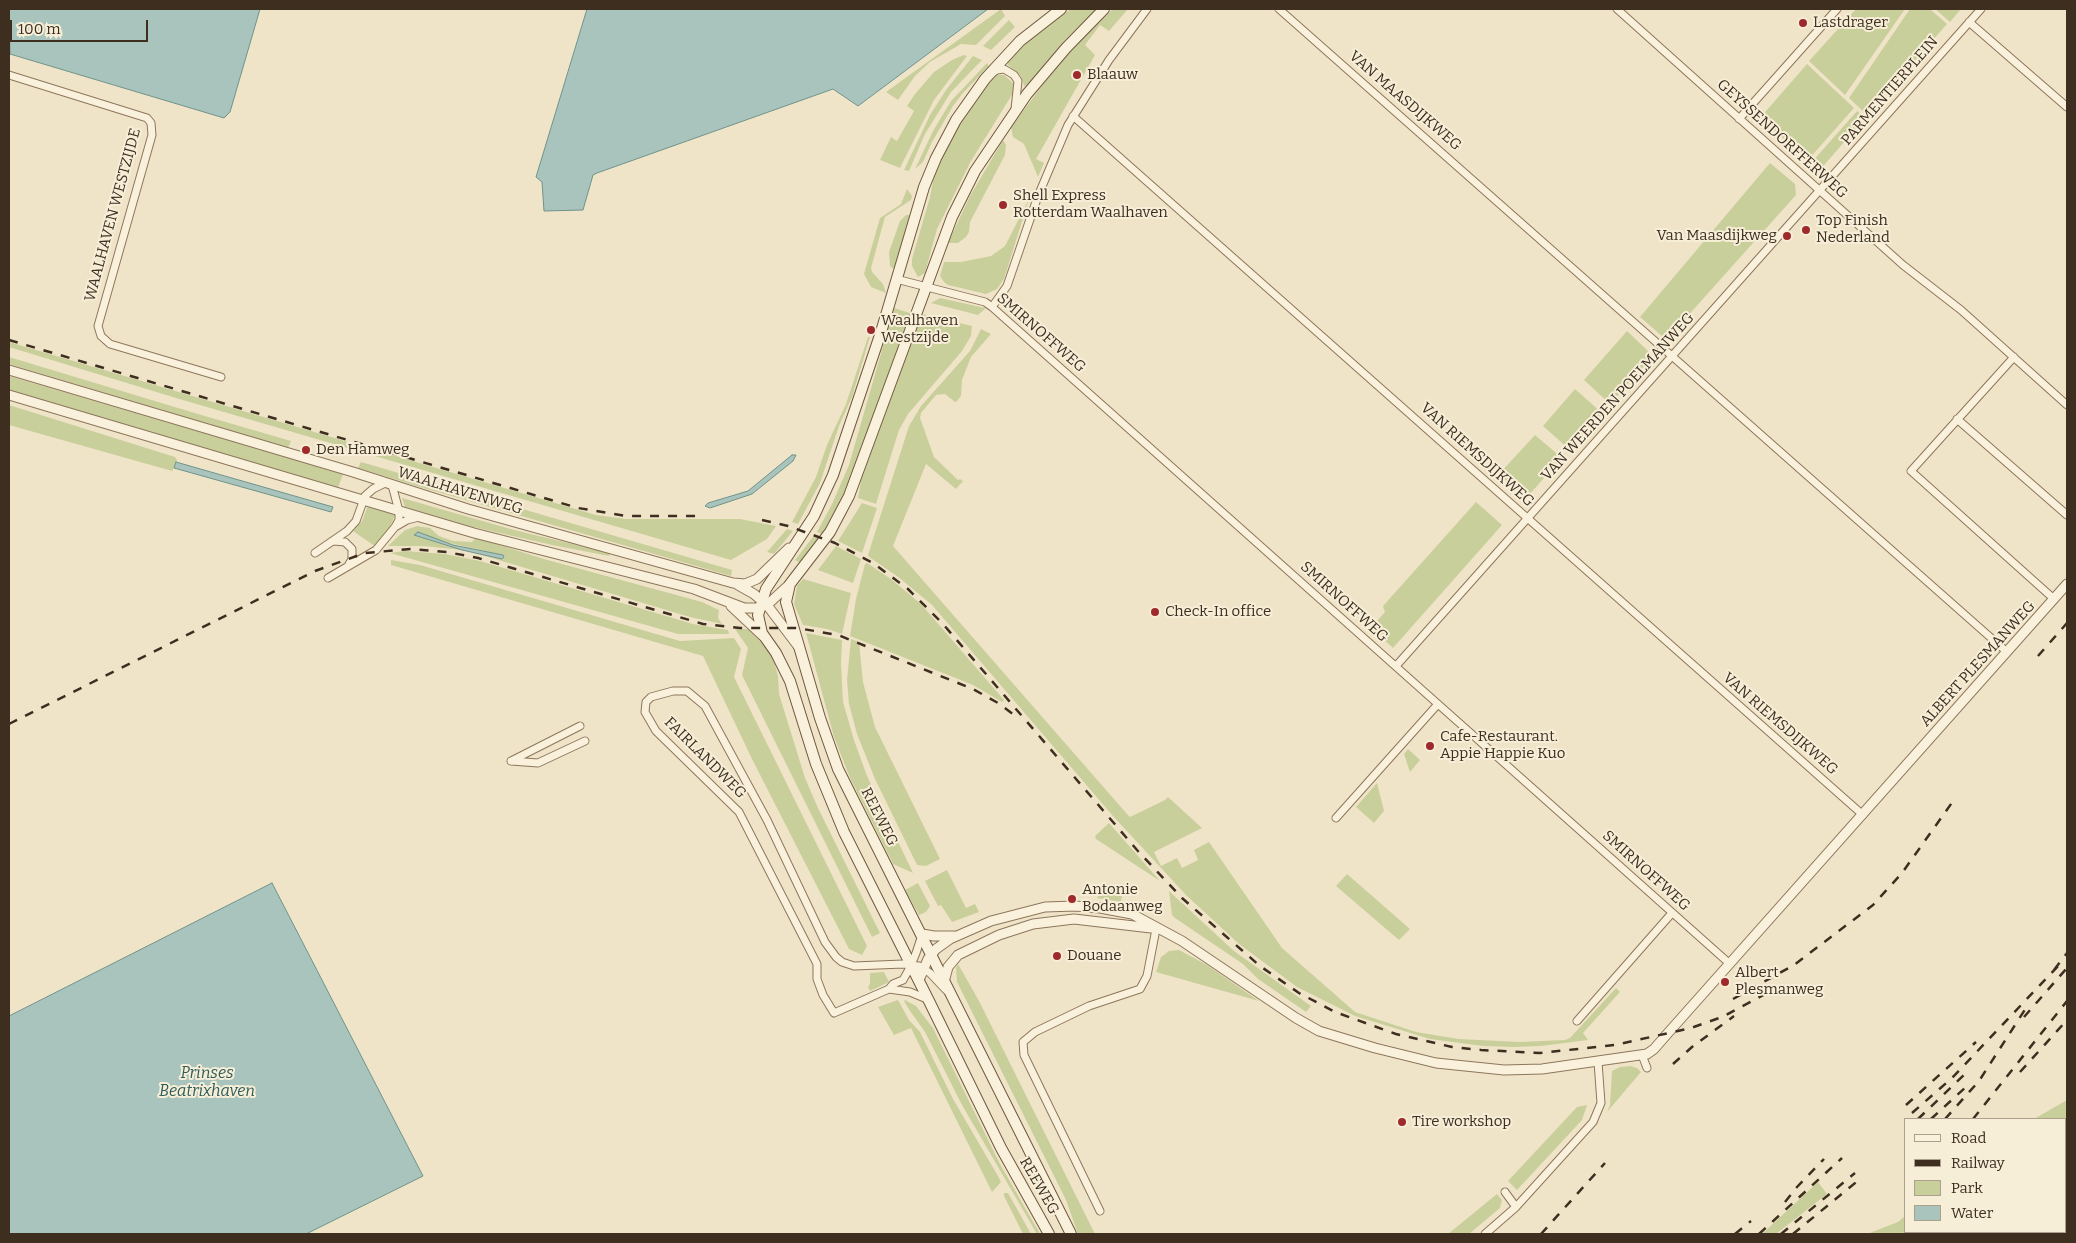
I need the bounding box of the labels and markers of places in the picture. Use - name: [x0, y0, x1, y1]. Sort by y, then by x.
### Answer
- place label: Lastdrager: [1813, 14, 1888, 32]
- marker: Lastdrager: [1797, 17, 1809, 29]
- place label: Blaauw: [1087, 66, 1138, 84]
- marker: Blaauw: [1071, 69, 1083, 81]
- place label: Shell Express Rotterdam Waalhaven: [1013, 187, 1168, 222]
- marker: Shell Express Rotterdam Waalhaven: [997, 199, 1009, 211]
- place label: Top Finish Nederland: [1816, 212, 1890, 247]
- marker: Top Finish Nederland: [1800, 224, 1812, 236]
- place label: Van Maasdijkweg: [1656, 227, 1777, 245]
- marker: Van Maasdijkweg: [1781, 230, 1793, 242]
- place label: Waalhaven Westzijde: [881, 312, 958, 347]
- marker: Waalhaven Westzijde: [865, 324, 877, 336]
- place label: Den Hamweg: [316, 441, 410, 459]
- marker: Den Hamweg: [300, 444, 312, 456]
- place label: Check-In office: [1165, 603, 1271, 621]
- marker: Check-In office: [1149, 606, 1161, 618]
- place label: Cafe-Restaurant. Appie Happie Kuo: [1440, 728, 1565, 763]
- marker: Cafe-Restaurant. Appie Happie Kuo: [1424, 740, 1436, 752]
- place label: Antonie Bodaanweg: [1082, 881, 1163, 916]
- marker: Antonie Bodaanweg: [1066, 893, 1078, 905]
- place label: Douane: [1067, 947, 1121, 965]
- marker: Douane: [1051, 950, 1063, 962]
- place label: Albert Plesmanweg: [1735, 964, 1823, 999]
- marker: Albert Plesmanweg: [1719, 976, 1731, 988]
- place label: Tire workshop: [1412, 1113, 1511, 1131]
- marker: Tire workshop: [1396, 1116, 1408, 1128]

